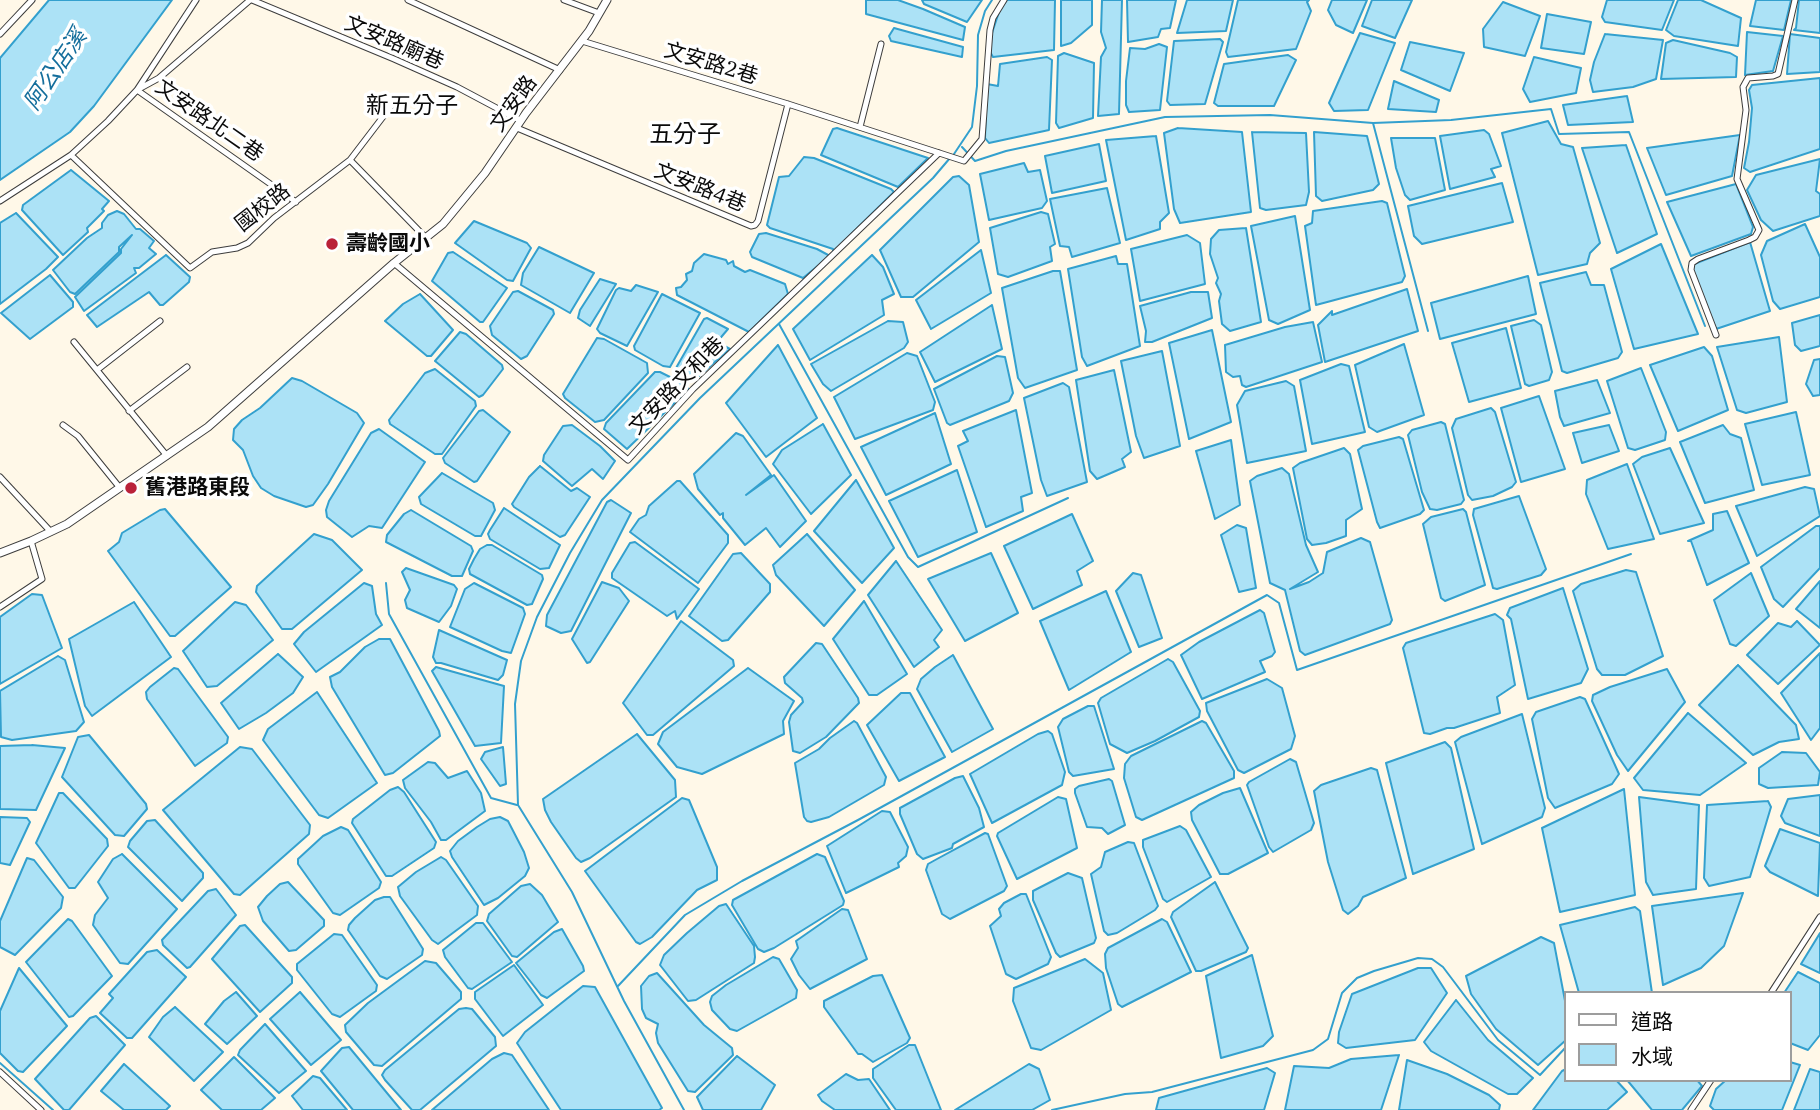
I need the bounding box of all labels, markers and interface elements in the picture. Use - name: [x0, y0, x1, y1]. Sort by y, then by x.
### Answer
- street label: 文安路廟巷: [341, 11, 447, 75]
- water label: 阿公店溪: [19, 24, 93, 116]
- street label: 文安路2巷: [661, 38, 761, 90]
- street label: 文安路: [485, 71, 543, 137]
- street label: 文安路北二巷: [150, 75, 268, 167]
- district label: 新五分子: [366, 92, 458, 120]
- district label: 五分子: [649, 121, 721, 149]
- street label: 文安路4巷: [650, 158, 750, 218]
- street label: 國校路: [230, 179, 296, 237]
- place label: 壽齡國小: [346, 231, 430, 257]
- marker: 壽齡國小: [324, 236, 340, 252]
- street label: 文安路文和巷: [624, 332, 730, 440]
- place label: 舊港路東段: [145, 475, 250, 501]
- marker: 舊港路東段: [123, 480, 139, 496]
- legend: [1564, 991, 1792, 1082]
- text: 道路: [1631, 1007, 1673, 1035]
- text: 水域: [1631, 1042, 1673, 1070]

